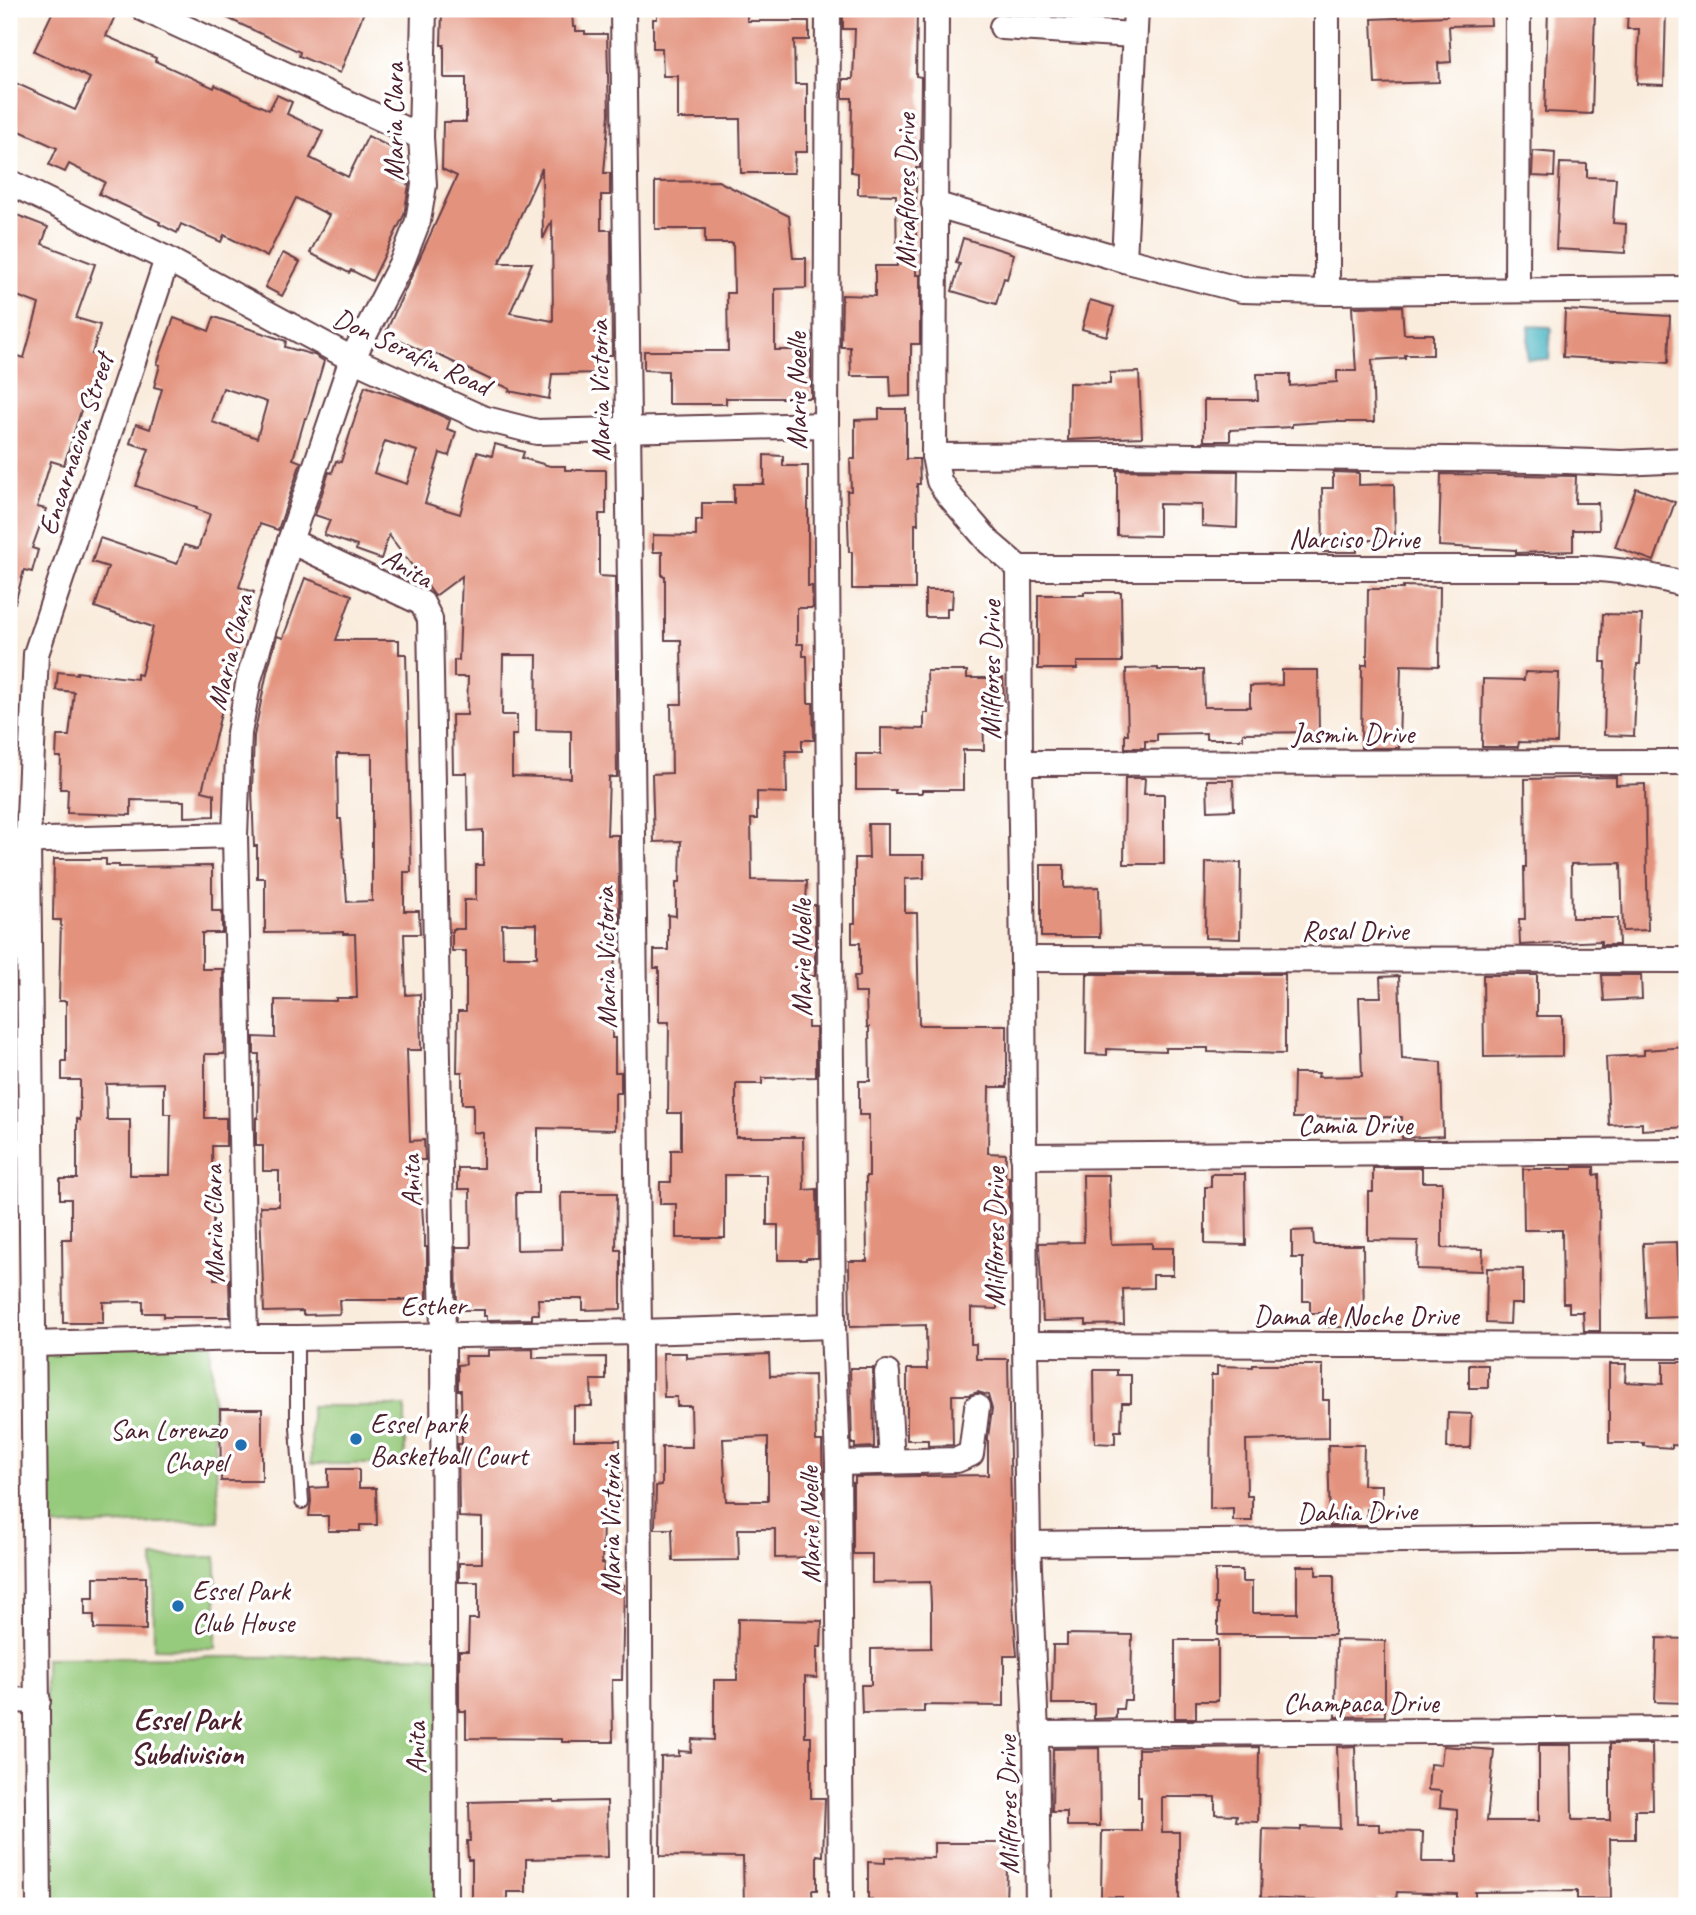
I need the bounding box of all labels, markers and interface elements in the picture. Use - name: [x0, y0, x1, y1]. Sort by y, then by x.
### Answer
- street label: Maria Clara: [376, 61, 411, 181]
- street label: Miraflores Drive: [888, 111, 923, 269]
- street label: Don Serafin Road: [328, 300, 499, 405]
- street label: Maria Victoria: [581, 318, 618, 462]
- street label: Marie Noelle: [779, 331, 814, 450]
- street label: Encarnacion Street: [30, 345, 122, 539]
- street label: Narciso Drive: [1289, 521, 1421, 556]
- street label: Anita: [376, 539, 441, 597]
- street label: Maria Clara: [198, 589, 261, 713]
- street label: Milflores Drive: [973, 599, 1008, 739]
- street label: Jasmin Drive: [1290, 716, 1416, 751]
- street label: Maria Victoria: [587, 885, 624, 1029]
- street label: Marie Noelle: [784, 898, 819, 1017]
- street label: Rosal Drive: [1302, 913, 1410, 948]
- street label: Camia Drive: [1298, 1107, 1414, 1142]
- street label: Anita: [393, 1153, 428, 1207]
- street label: Maria Clara: [195, 1163, 232, 1283]
- street label: Milflores Drive: [977, 1166, 1012, 1306]
- street label: Esther: [400, 1287, 469, 1324]
- street label: Dama de Noche Drive: [1254, 1298, 1460, 1333]
- place label: Essel park Basketball Court: [370, 1406, 530, 1473]
- place label: San Lorenzo Chapel: [110, 1412, 232, 1479]
- marker: Essel park Basketball Court: [348, 1431, 364, 1447]
- marker: San Lorenzo Chapel: [233, 1437, 249, 1453]
- street label: Maria Victoria: [593, 1453, 628, 1596]
- street label: Marie Noelle: [791, 1464, 828, 1584]
- street label: Dahlia Drive: [1297, 1493, 1419, 1530]
- place label: Essel Park Club House: [192, 1573, 296, 1640]
- marker: Essel Park Club House: [170, 1598, 186, 1614]
- street label: Champaca Drive: [1283, 1685, 1441, 1720]
- district label: Essel Park Subdivision: [130, 1701, 245, 1773]
- street label: Anita: [398, 1720, 433, 1774]
- street label: Milflores Drive: [989, 1733, 1026, 1875]

